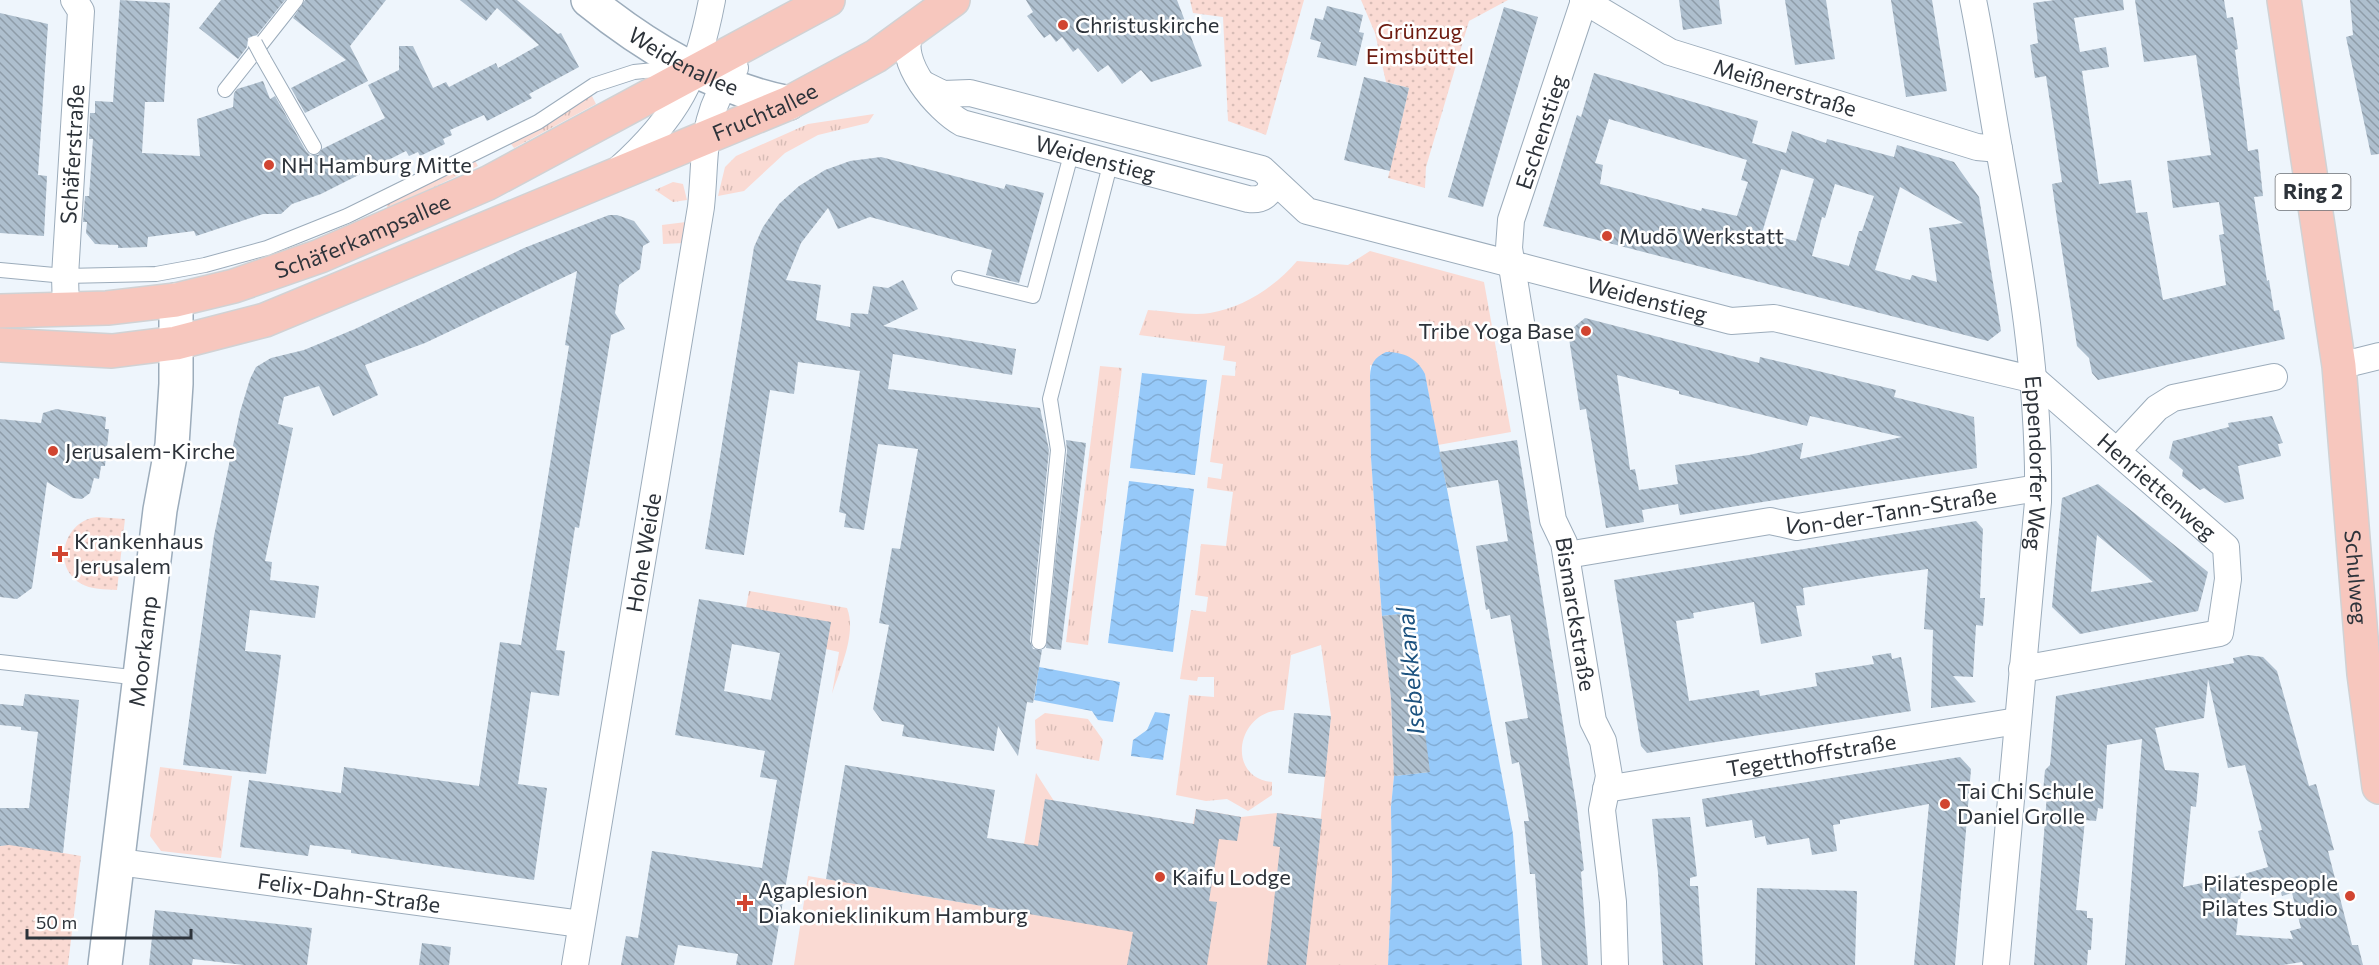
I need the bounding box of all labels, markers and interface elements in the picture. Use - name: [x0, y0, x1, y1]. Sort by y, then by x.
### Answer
- place label: Christuskirche: [1075, 11, 1219, 38]
- park label: Grünzug Eimsbüttel: [1366, 17, 1474, 69]
- marker: Christuskirche: [1056, 18, 1070, 32]
- street label: Weidenallee: [623, 21, 742, 101]
- street label: Meißnerstraße: [1711, 52, 1860, 122]
- street label: Eschenstieg: [1509, 71, 1572, 193]
- street label: Fruchtallee: [708, 76, 822, 146]
- street label: Schäferstraße: [54, 83, 90, 225]
- street label: Weidenstieg: [1032, 129, 1159, 187]
- place label: NH Hamburg Mitte: [281, 151, 472, 178]
- marker: NH Hamburg Mitte: [262, 158, 276, 172]
- road number: Ring 2: [2276, 174, 2350, 210]
- street label: Schäferkampsallee: [271, 187, 454, 284]
- place label: Mudō Werkstatt: [1619, 222, 1784, 249]
- marker: Mudō Werkstatt: [1600, 229, 1614, 243]
- street label: Weidenstieg: [1584, 270, 1710, 327]
- place label: Tribe Yoga Base: [1418, 317, 1574, 344]
- marker: Tribe Yoga Base: [1579, 324, 1593, 338]
- street label: Eppendorfer Weg: [2020, 374, 2052, 552]
- street label: Henriettenweg: [2092, 427, 2222, 546]
- place label: Jerusalem-Kirche: [65, 437, 235, 464]
- marker: Jerusalem-Kirche: [46, 444, 60, 458]
- street label: Von-der-Tann-Straße: [1782, 481, 1998, 540]
- street label: Hohe Weide: [620, 491, 666, 614]
- place label: Krankenhaus Jerusalem: [74, 527, 204, 579]
- street label: Schulweg: [2339, 529, 2374, 626]
- street label: Bismarckstraße: [1550, 535, 1602, 693]
- marker: Krankenhaus Jerusalem: [51, 545, 69, 563]
- street label: Moorkamp: [122, 594, 163, 708]
- water label: Isebekkanal: [1389, 605, 1430, 736]
- street label: Tegetthoffstraße: [1724, 727, 1898, 782]
- place label: Tai Chi Schule Daniel Grolle: [1957, 777, 2094, 829]
- marker: Tai Chi Schule Daniel Grolle: [1938, 797, 1952, 811]
- place label: Kaifu Lodge: [1172, 863, 1291, 890]
- street label: Felix-Dahn-Straße: [256, 867, 442, 918]
- place label: Pilatespeople Pilates Studio: [2201, 869, 2338, 921]
- marker: Kaifu Lodge: [1153, 870, 1167, 884]
- place label: Agaplesion Diakonieklinikum Hamburg: [758, 876, 1028, 928]
- marker: Pilatespeople Pilates Studio: [2343, 889, 2357, 903]
- marker: Agaplesion Diakonieklinikum Hamburg: [736, 894, 754, 912]
- scale bar: [27, 902, 190, 940]
- text: 50 m: [36, 911, 77, 933]

